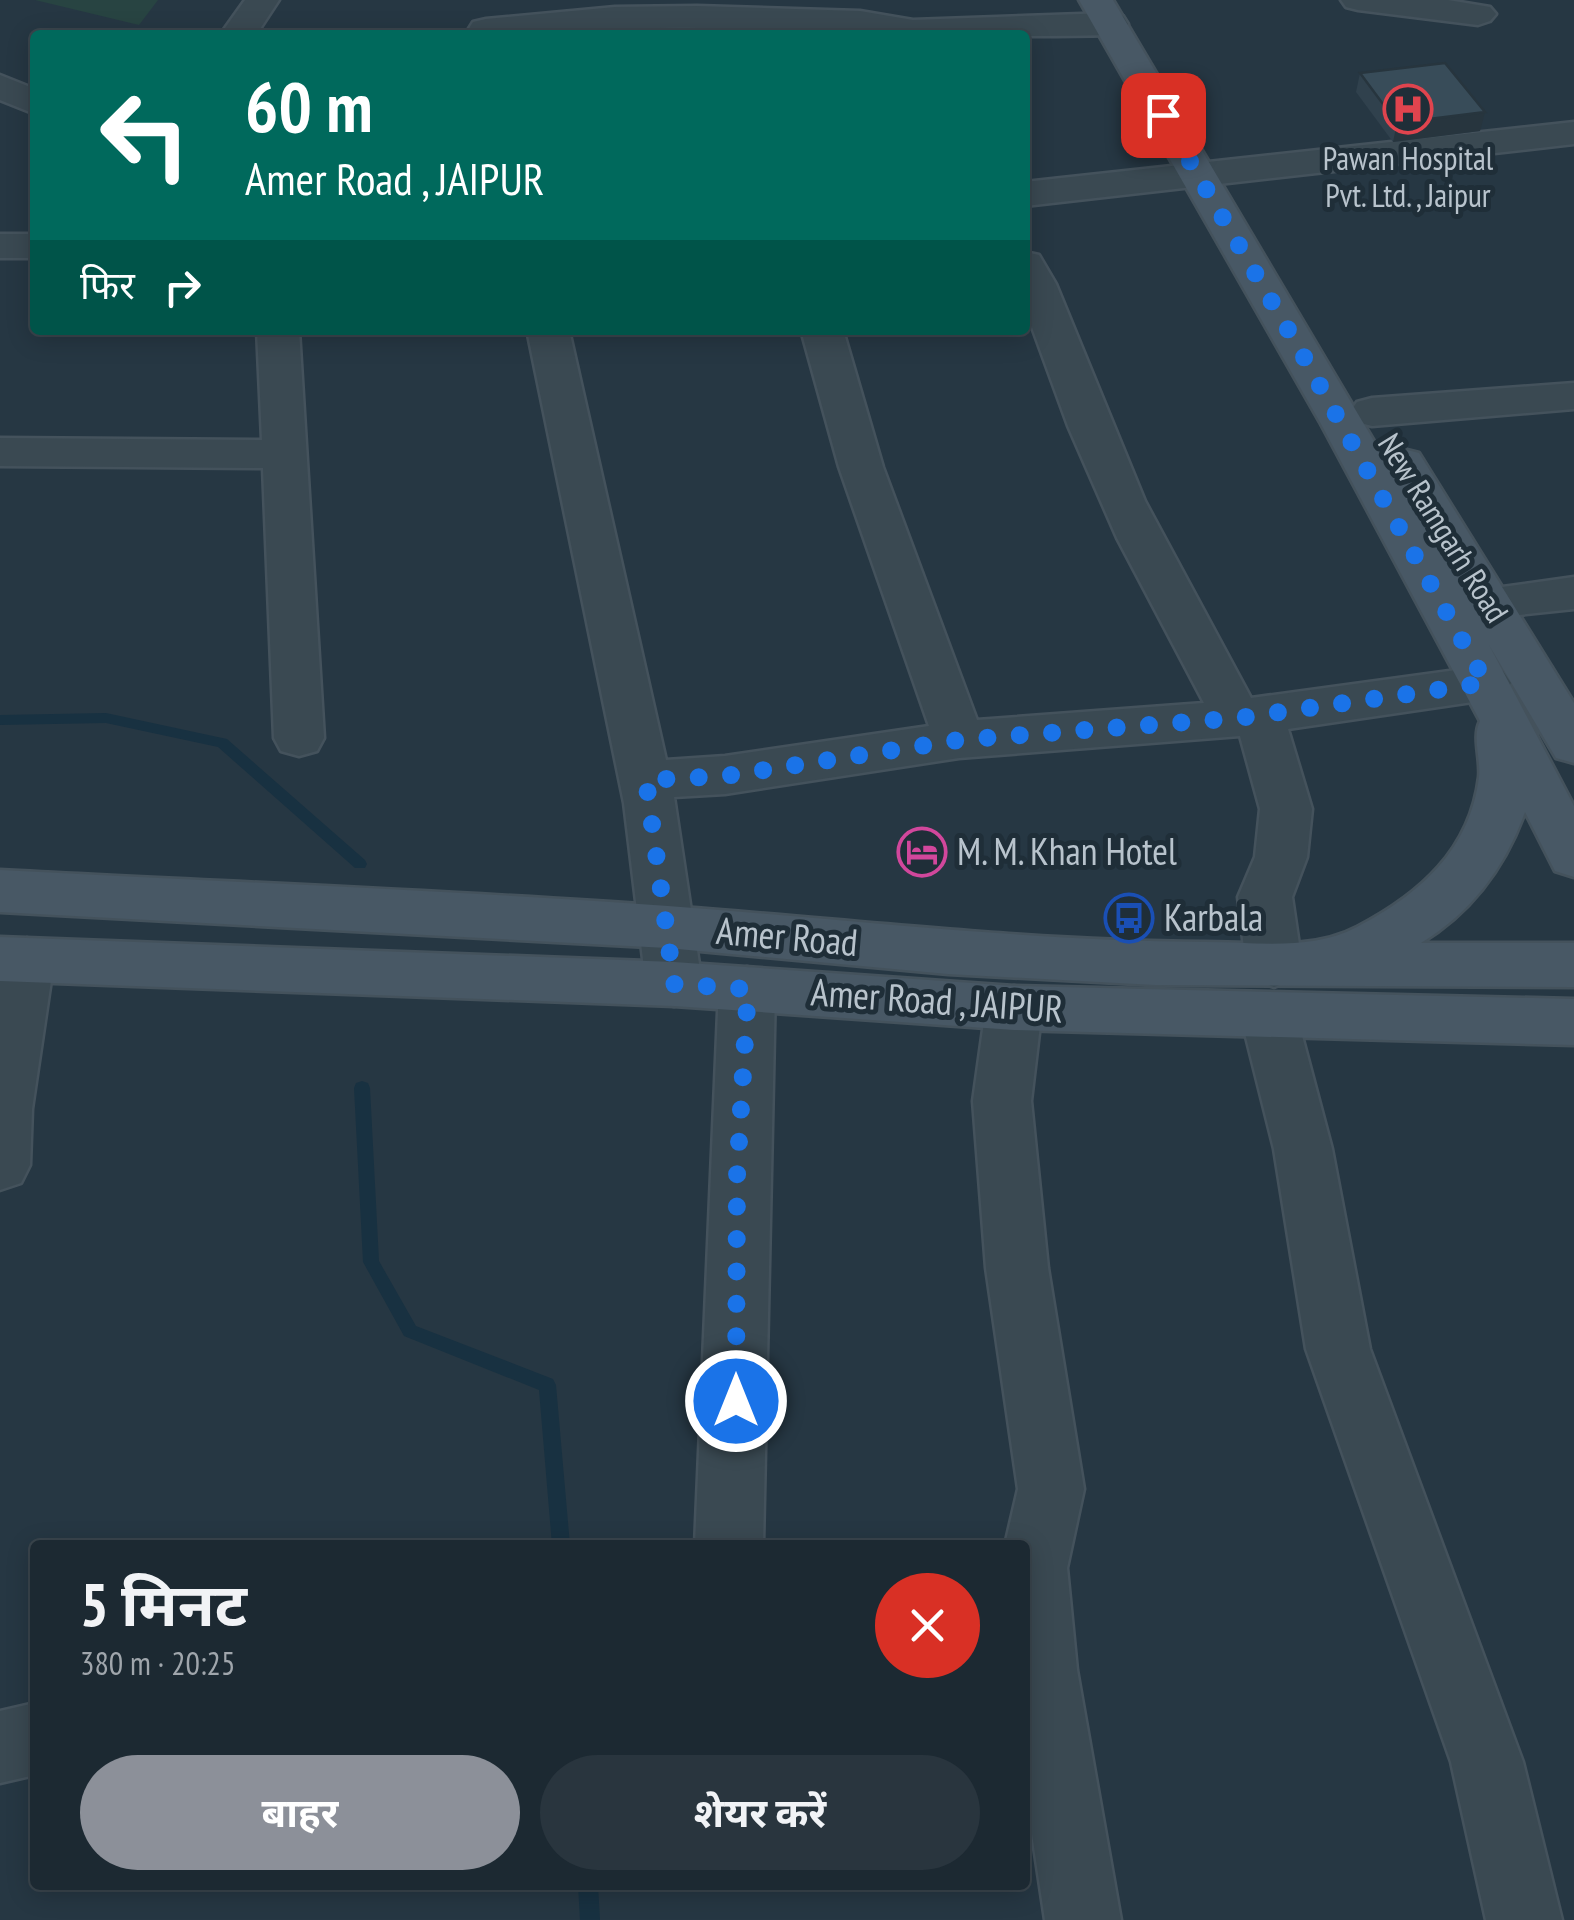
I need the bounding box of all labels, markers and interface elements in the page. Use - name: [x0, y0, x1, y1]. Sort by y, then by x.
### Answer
- text: 60 m: [245, 61, 373, 151]
- icon: left: [80, 70, 210, 200]
- pin: [1121, 73, 1206, 158]
- hospital icon: Pawan Hospital Pvt. Ltd. , Jaipur: [1382, 83, 1434, 135]
- icon: arrive: [1136, 88, 1191, 143]
- place label: Pawan Hospital Pvt. Ltd. , Jaipur: [1323, 137, 1494, 216]
- text: Amer Road , JAIPUR: [245, 149, 544, 207]
- text: फिर: [80, 260, 135, 309]
- icon: right: [155, 260, 210, 315]
- street label: New Ramgarh Road: [1369, 425, 1519, 630]
- hotel icon: M. M. Khan Hotel: [896, 826, 948, 878]
- place label: M. M. Khan Hotel: [957, 826, 1177, 875]
- bus stop icon: Karbala: [1103, 892, 1155, 944]
- place label: Karbala: [1164, 892, 1263, 941]
- street label: Amer Road: [714, 905, 860, 966]
- street label: Amer Road , JAIPUR: [809, 966, 1065, 1033]
- position arrow: [684, 1349, 788, 1453]
- text: 5 मिनट: [80, 1565, 247, 1643]
- button: close: [875, 1573, 980, 1678]
- text: 380 m · 20:25: [80, 1642, 235, 1684]
- button: बाहर: [80, 1755, 520, 1870]
- button: शेयर करें: [540, 1755, 980, 1870]

